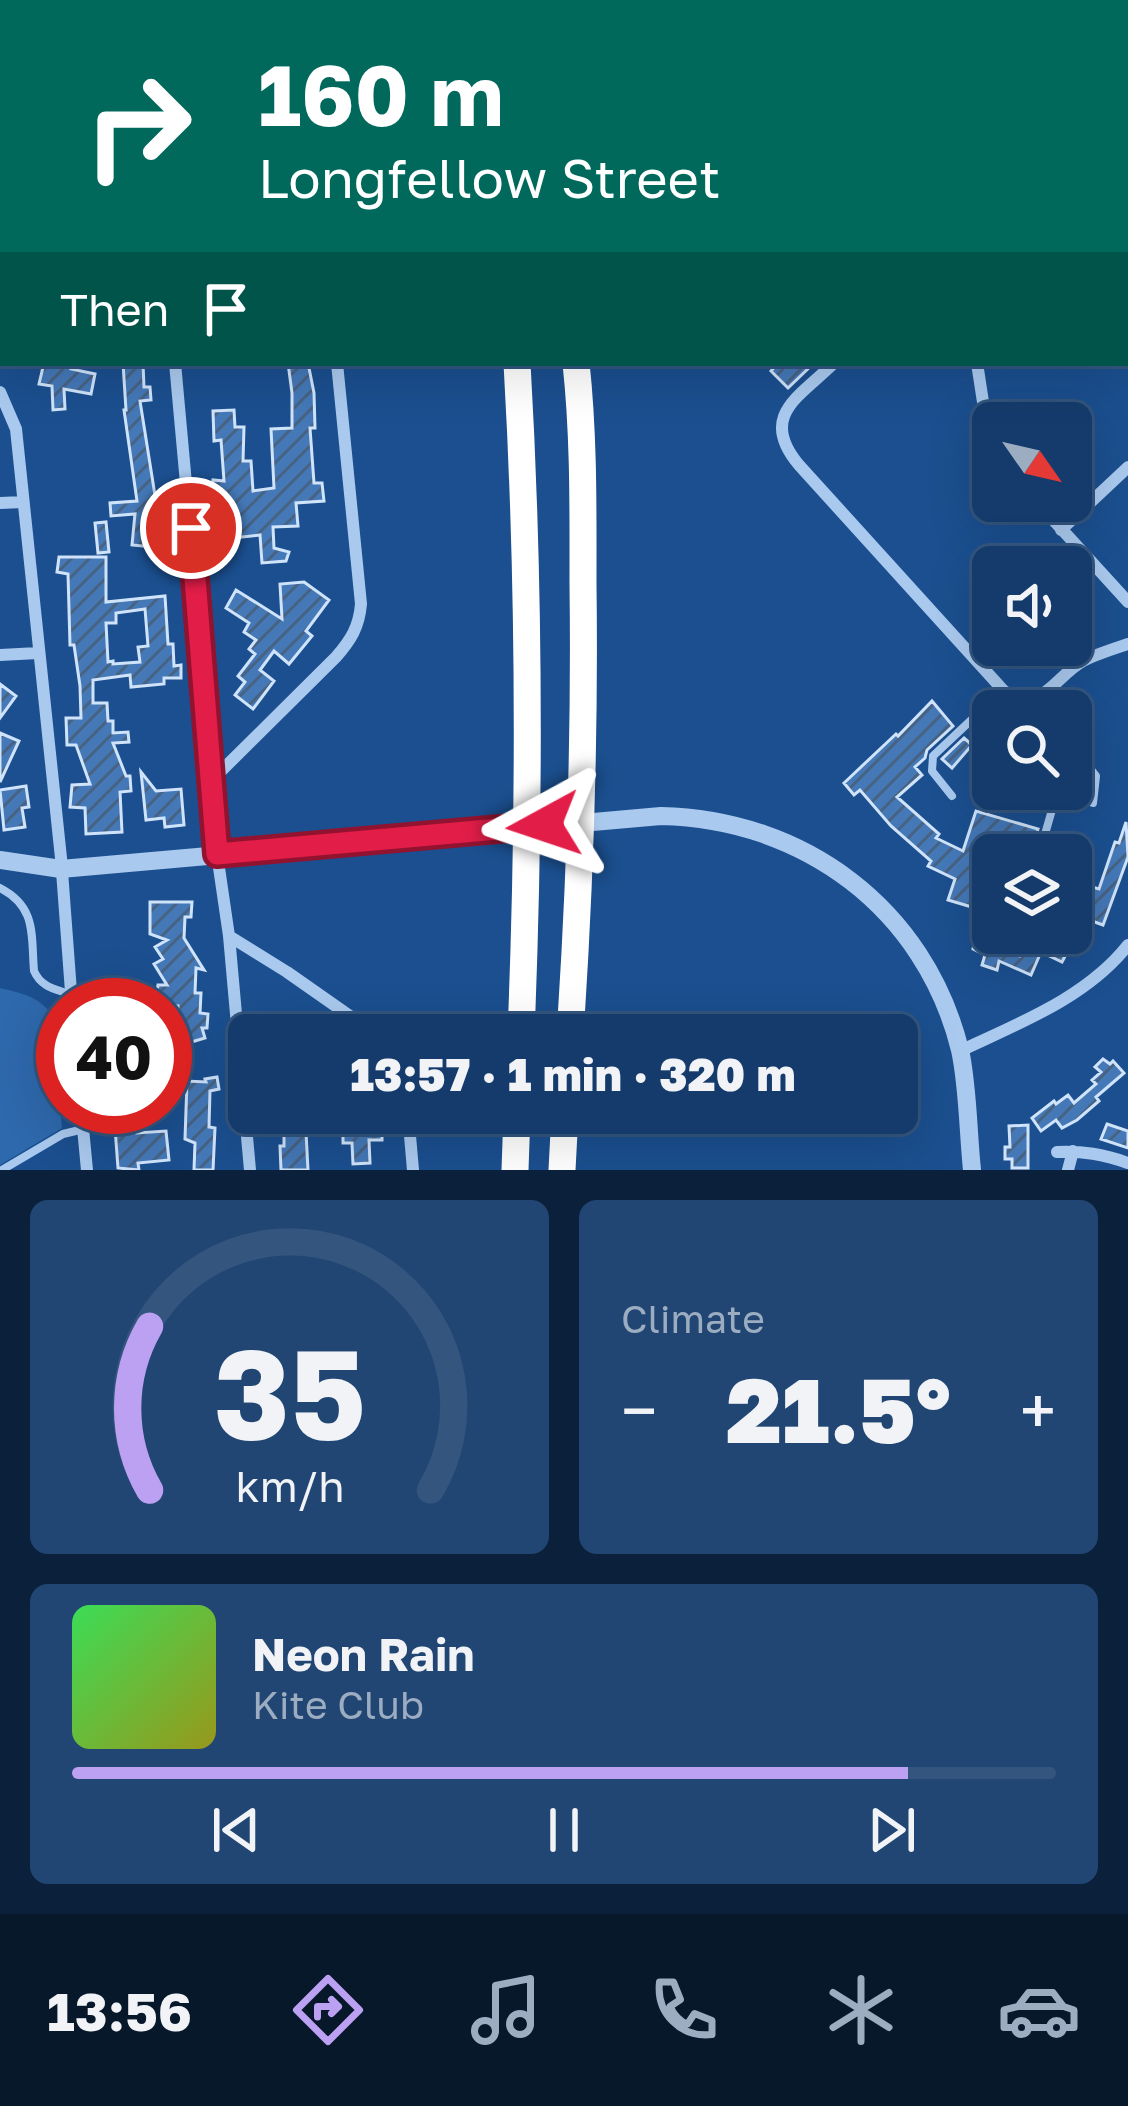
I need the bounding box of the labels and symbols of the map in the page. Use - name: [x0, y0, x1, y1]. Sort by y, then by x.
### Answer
- north arrow: [972, 402, 1092, 522]
- pin: [140, 477, 242, 579]
- position arrow: [481, 762, 607, 888]
- speed limit sign: 40: [36, 978, 192, 1134]

